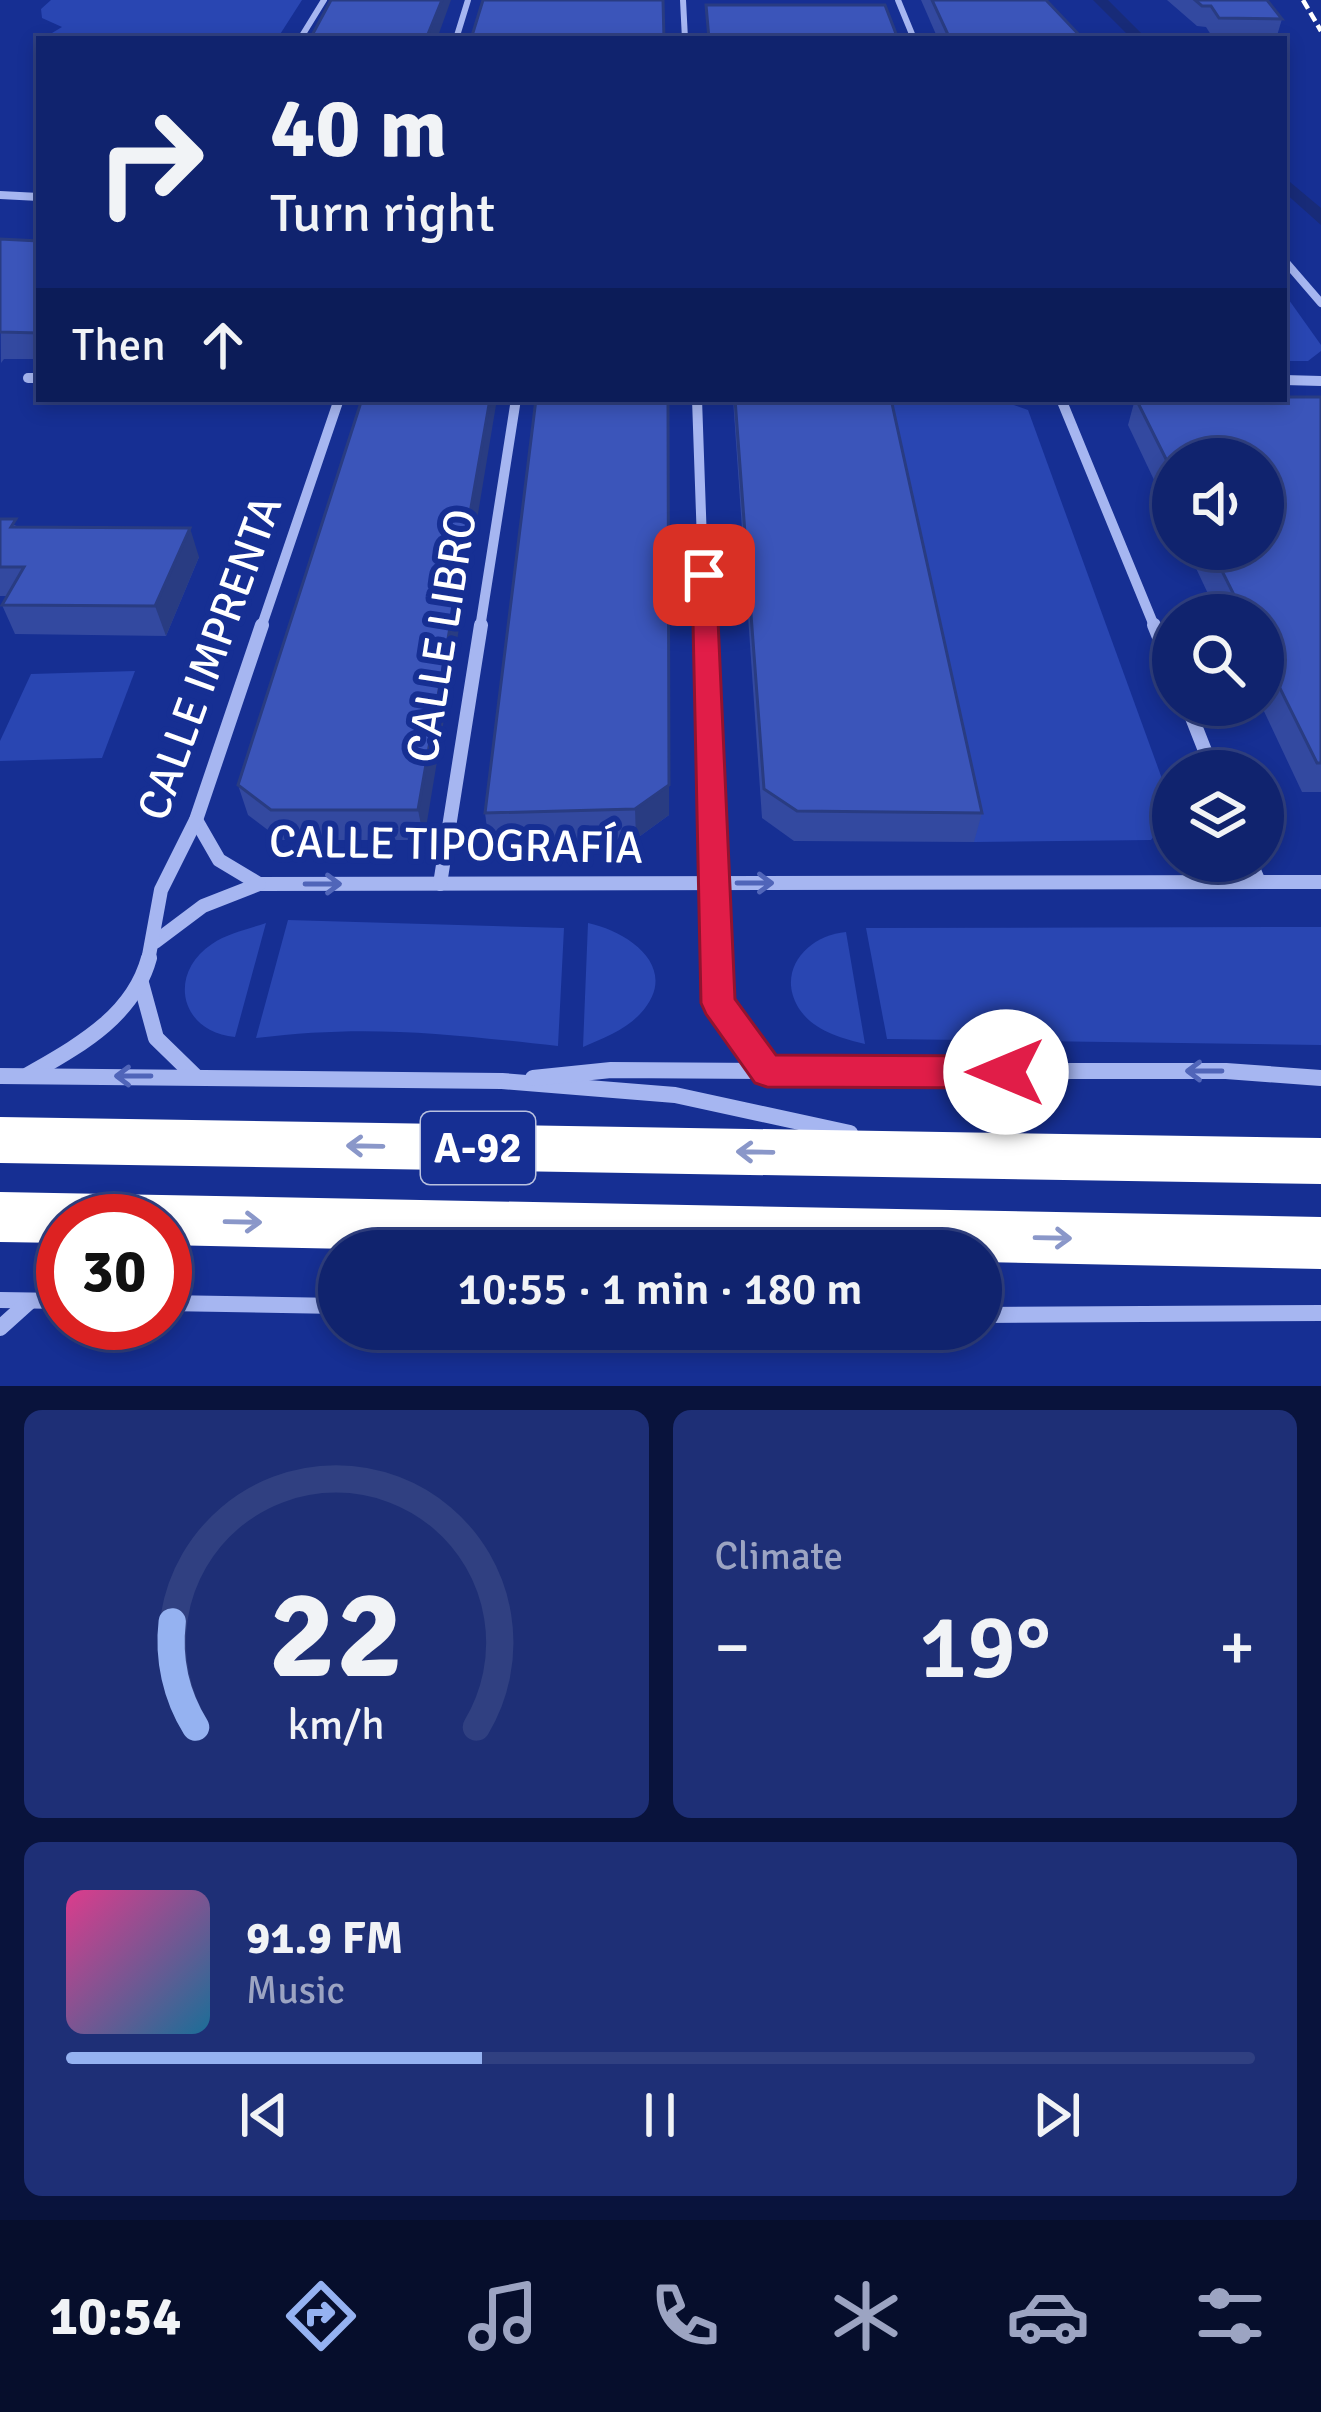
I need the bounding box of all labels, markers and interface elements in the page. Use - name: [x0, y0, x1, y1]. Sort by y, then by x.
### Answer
- text: 40 m: [270, 77, 447, 181]
- icon: right: [72, 84, 228, 240]
- text: Turn right: [270, 180, 495, 247]
- icon: ahead: [190, 312, 256, 378]
- text: Then: [72, 318, 166, 373]
- map controls: [1152, 438, 1284, 882]
- button: sound: [1152, 438, 1284, 570]
- street label: CALLE IMPRENTA: [126, 488, 294, 828]
- street label: CALLE LIBRO: [395, 505, 489, 767]
- pin: [653, 524, 755, 626]
- icon: arrive: [671, 542, 737, 608]
- button: search: [1152, 594, 1284, 726]
- button: layers: [1152, 750, 1284, 882]
- street label: CALLE TIPOGRAFÍA: [268, 814, 644, 876]
- one-way arrow: [735, 872, 774, 894]
- one-way arrow: [303, 873, 342, 895]
- position arrow: [943, 1009, 1069, 1135]
- one-way arrow: [1185, 1060, 1224, 1082]
- one-way arrow: [114, 1065, 153, 1087]
- road number: A-92: [421, 1112, 535, 1184]
- one-way arrow: [346, 1135, 385, 1158]
- one-way arrow: [736, 1141, 775, 1164]
- speed limit sign: 30: [36, 1194, 192, 1350]
- one-way arrow: [223, 1211, 262, 1233]
- one-way arrow: [1033, 1226, 1072, 1249]
- text: 10:55 · 1 min · 180 m: [458, 1262, 862, 1317]
- text: Climate: [715, 1532, 843, 1580]
- text: 22: [269, 1559, 404, 1712]
- text: 19°: [919, 1592, 1051, 1703]
- text: −: [715, 1607, 750, 1688]
- text: +: [1219, 1607, 1255, 1688]
- text: km/h: [288, 1699, 385, 1752]
- text: 91.9 FM: [246, 1911, 403, 1966]
- text: Music: [246, 1966, 345, 2014]
- icon: previous: [231, 2082, 297, 2148]
- icon: pause: [627, 2082, 693, 2148]
- icon: next: [1024, 2082, 1090, 2148]
- icon: directions: [279, 2274, 363, 2358]
- icon: music: [461, 2274, 545, 2358]
- icon: phone: [643, 2274, 727, 2358]
- icon: climate: [824, 2274, 908, 2358]
- icon: car: [1006, 2274, 1090, 2358]
- icon: filters: [1188, 2274, 1272, 2358]
- text: 10:54: [49, 2283, 181, 2350]

